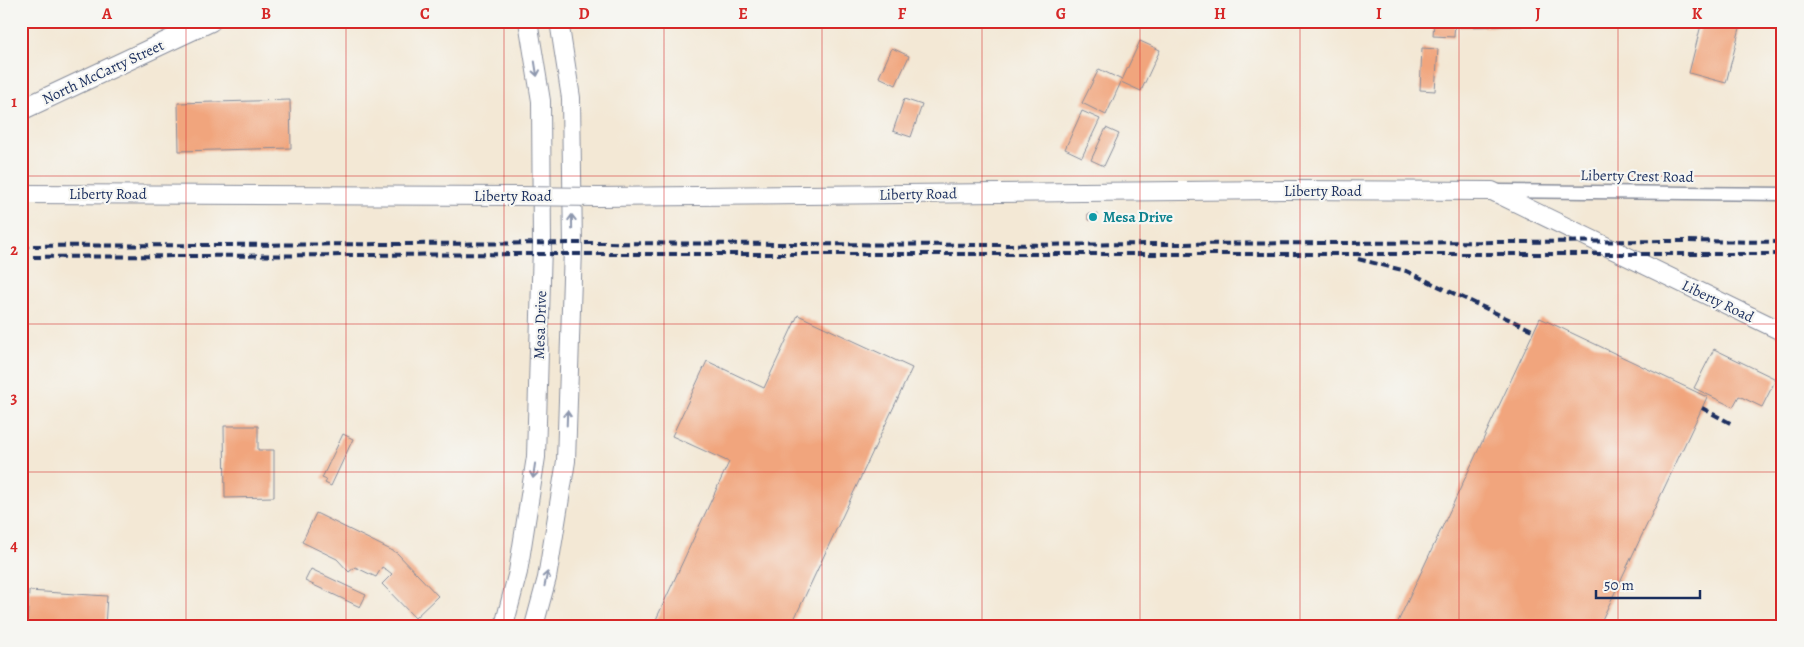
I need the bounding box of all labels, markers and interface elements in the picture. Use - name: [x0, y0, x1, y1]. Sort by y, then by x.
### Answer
- text: A: [101, 3, 113, 25]
- text: B: [261, 3, 271, 25]
- text: C: [420, 3, 430, 25]
- text: D: [578, 3, 590, 25]
- text: E: [738, 3, 748, 25]
- text: F: [898, 3, 907, 25]
- text: G: [1056, 3, 1066, 25]
- text: H: [1214, 3, 1226, 25]
- text: I: [1376, 3, 1382, 25]
- text: J: [1535, 3, 1541, 25]
- text: K: [1692, 3, 1703, 25]
- street label: North McCarty Street: [39, 35, 167, 109]
- one-way arrow: [531, 61, 541, 77]
- text: 1: [11, 91, 17, 113]
- street label: Liberty Crest Road: [1580, 165, 1695, 187]
- street label: Liberty Road: [1284, 181, 1363, 201]
- street label: Liberty Road: [879, 183, 958, 205]
- street label: Liberty Road: [69, 184, 148, 204]
- street label: Liberty Road: [474, 186, 553, 206]
- place label: Mesa Drive: [1103, 207, 1173, 227]
- marker: Mesa Drive: [1087, 211, 1099, 223]
- one-way arrow: [568, 214, 577, 230]
- text: 2: [10, 239, 18, 261]
- street label: Liberty Road: [1679, 275, 1758, 327]
- street label: Mesa Drive: [529, 290, 551, 360]
- text: 3: [11, 387, 18, 409]
- one-way arrow: [563, 410, 572, 426]
- one-way arrow: [528, 462, 538, 478]
- text: 4: [10, 535, 18, 557]
- scale bar: [1596, 567, 1700, 599]
- one-way arrow: [542, 571, 551, 587]
- text: 50 m: [1604, 575, 1634, 595]

